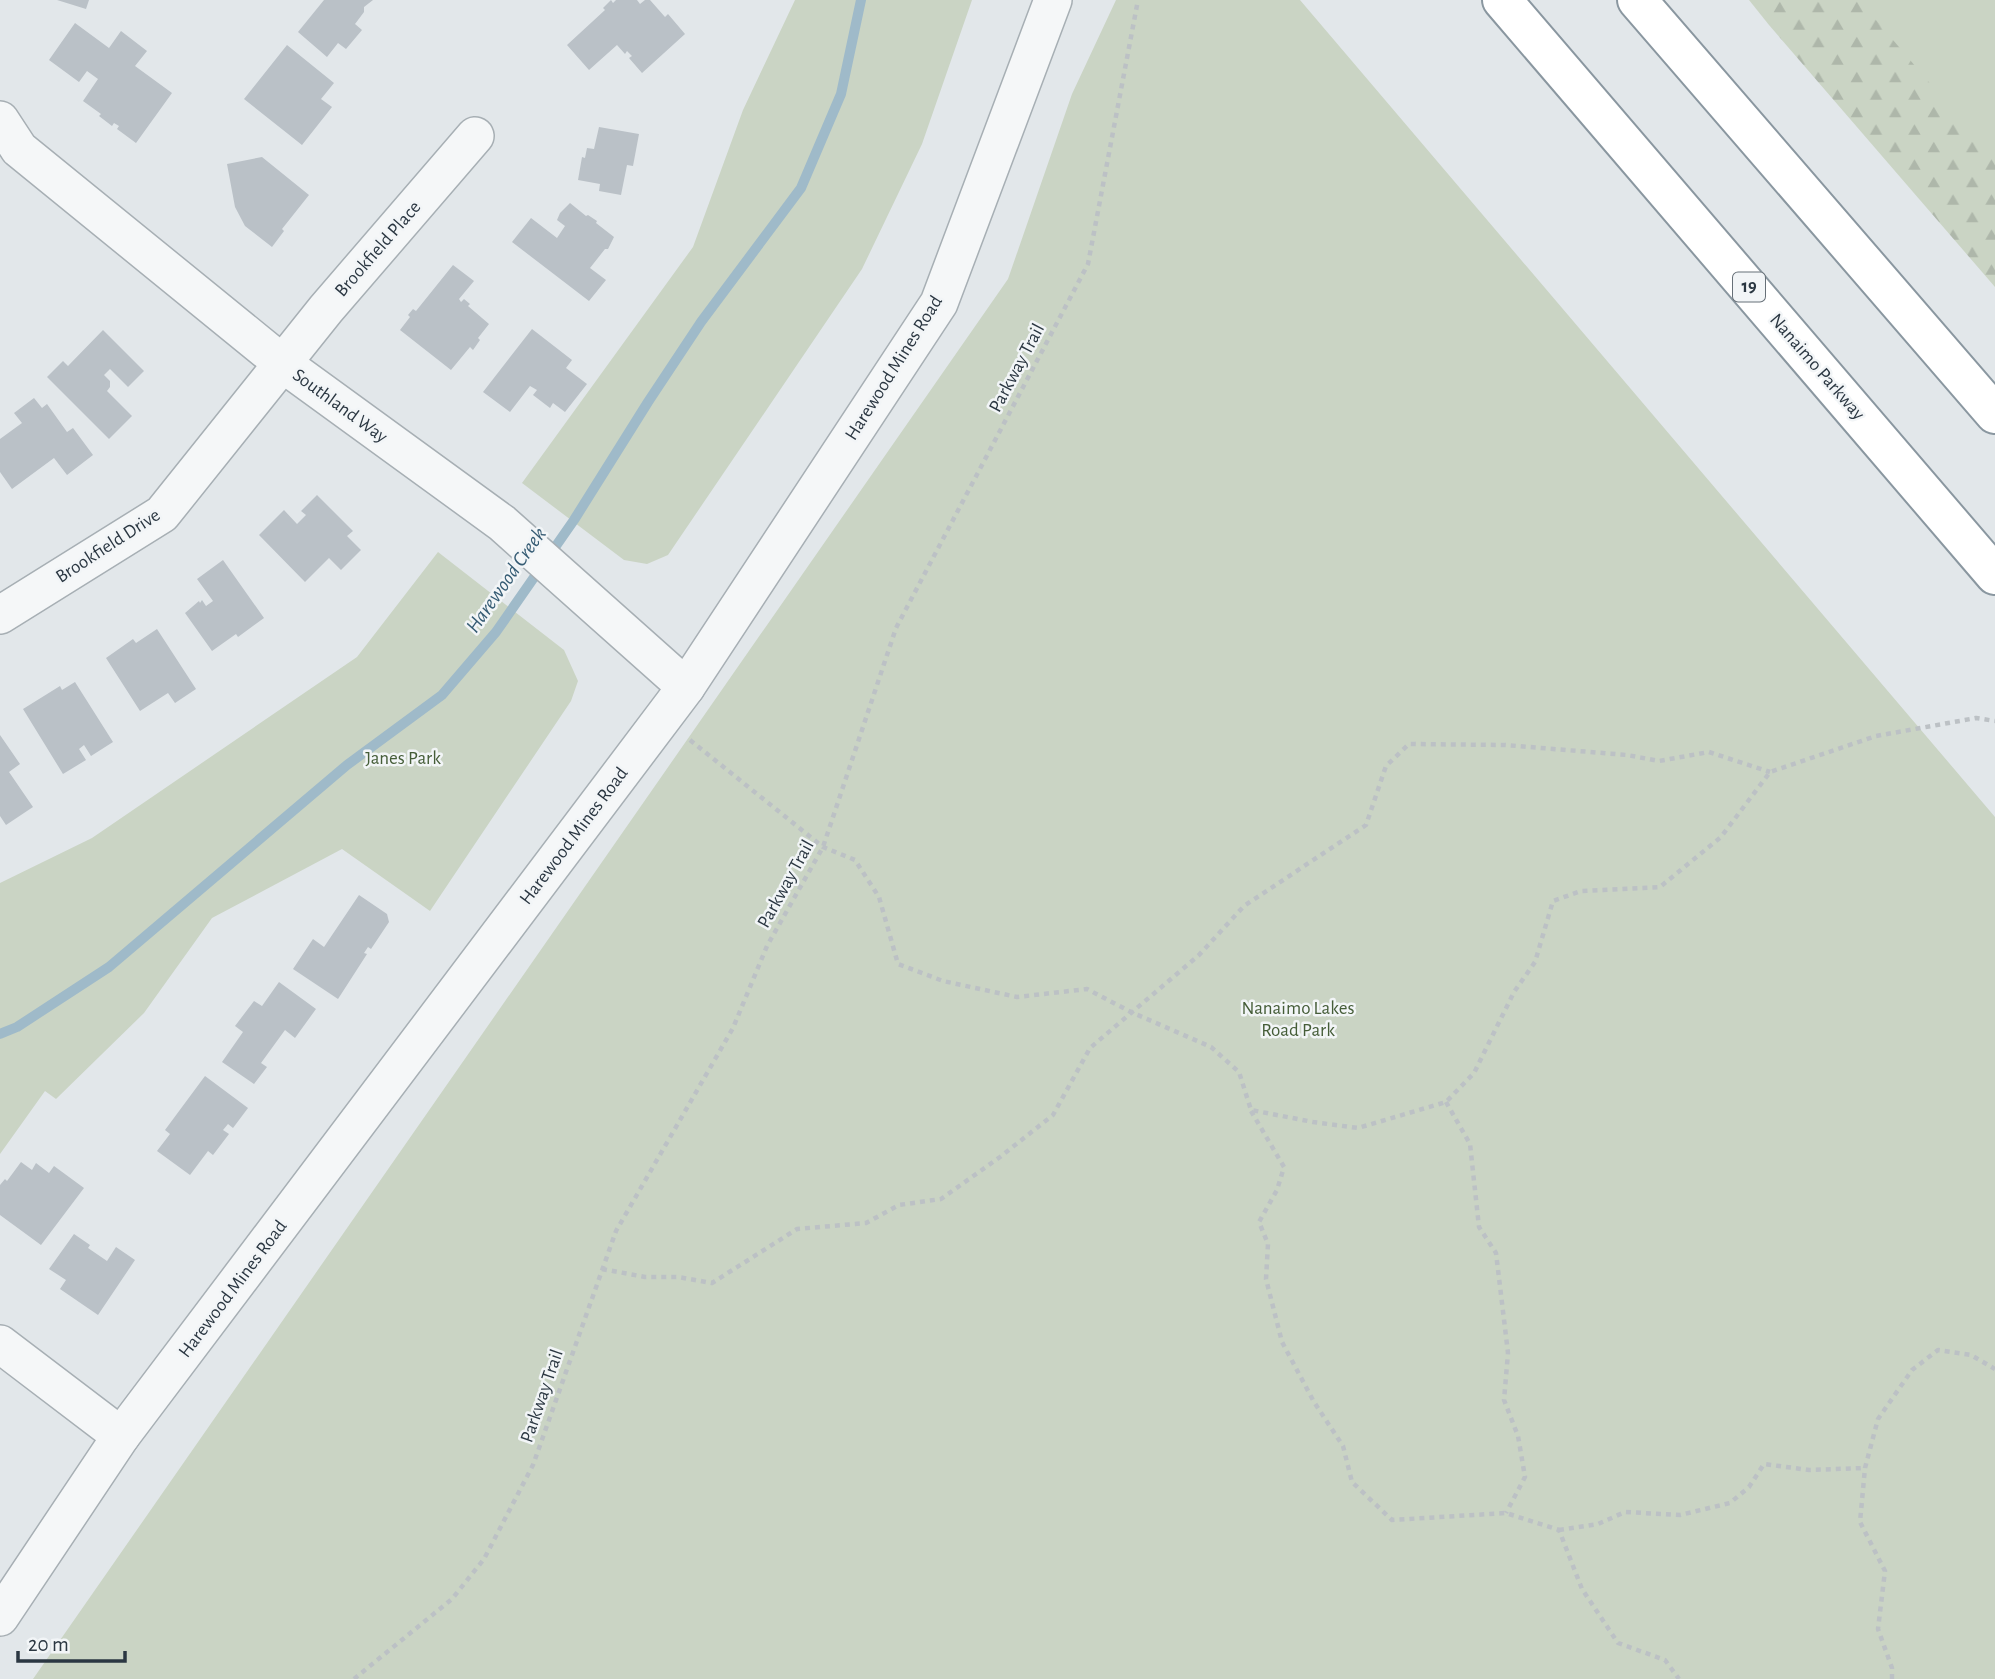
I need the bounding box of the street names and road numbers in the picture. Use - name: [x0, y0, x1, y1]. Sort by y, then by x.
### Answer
- street label: Brookfield Place: [332, 198, 424, 300]
- road number: 19: [1733, 272, 1765, 302]
- street label: Harewood Mines Road: [842, 292, 946, 444]
- street label: Nanaimo Parkway: [1766, 310, 1868, 424]
- street label: Parkway Trail: [986, 321, 1048, 415]
- street label: Southland Way: [289, 365, 391, 447]
- street label: Brookfield Drive: [53, 505, 163, 587]
- street label: Harewood Mines Road: [516, 764, 632, 908]
- street label: Parkway Trail: [754, 837, 818, 931]
- street label: Harewood Mines Road: [175, 1217, 291, 1361]
- street label: Parkway Trail: [517, 1347, 567, 1445]

